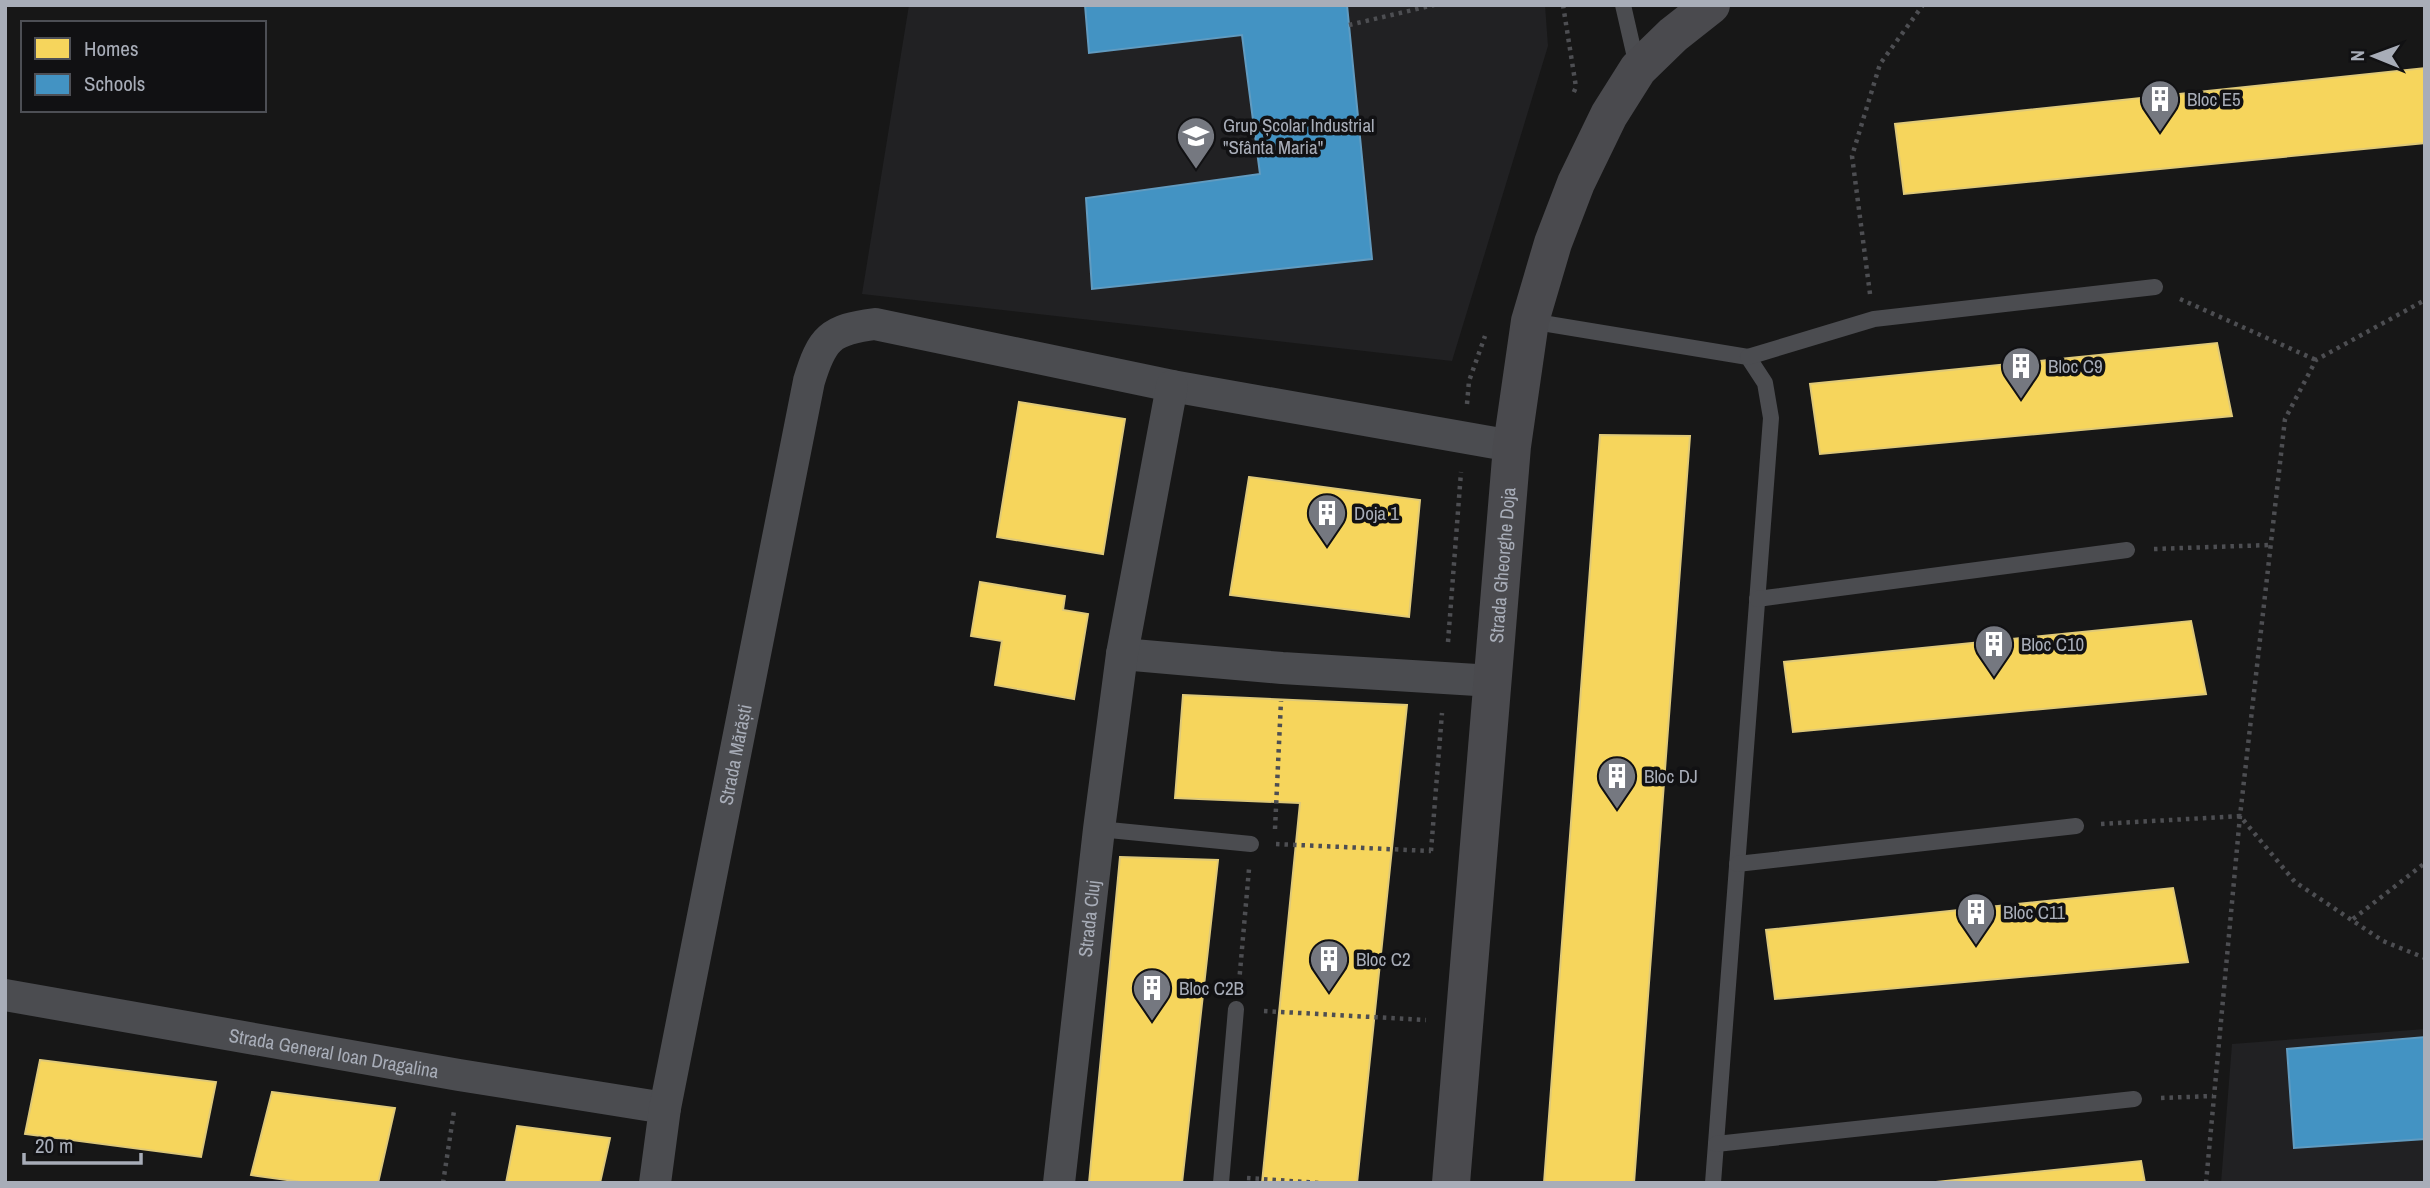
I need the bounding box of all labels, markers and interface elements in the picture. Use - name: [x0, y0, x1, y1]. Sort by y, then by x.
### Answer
- legend: [21, 21, 266, 112]
- north arrow: [2339, 21, 2409, 91]
- text: Homes: [84, 34, 139, 63]
- text: N: [2344, 50, 2370, 62]
- text: Schools: [84, 69, 145, 98]
- building icon: Bloc E5: [2139, 78, 2181, 133]
- place label: Bloc E5: [2187, 86, 2241, 112]
- place label: Grup Școlar Industrial "Sfânta Maria": [1223, 112, 1375, 160]
- school or university icon: Grup Școlar Industrial "Sfânta Maria": [1175, 115, 1217, 170]
- building icon: Bloc C9: [2000, 345, 2042, 400]
- place label: Bloc C9: [2048, 353, 2103, 379]
- street label: Strada Gheorghe Doja: [1483, 486, 1522, 644]
- building icon: Doja 1: [1306, 492, 1348, 547]
- place label: Doja 1: [1354, 500, 1399, 526]
- building icon: Bloc C10: [1973, 623, 2015, 678]
- place label: Bloc C10: [2021, 631, 2084, 657]
- street label: Strada Mărăști: [712, 702, 758, 807]
- building icon: Bloc DJ: [1596, 755, 1638, 810]
- place label: Bloc DJ: [1644, 763, 1698, 789]
- street label: Strada Cluj: [1072, 879, 1106, 958]
- building icon: Bloc C11: [1955, 891, 1997, 946]
- place label: Bloc C11: [2003, 899, 2065, 925]
- building icon: Bloc C2: [1308, 938, 1350, 993]
- place label: Bloc C2: [1356, 946, 1411, 972]
- building icon: Bloc C2B: [1131, 967, 1173, 1022]
- place label: Bloc C2B: [1179, 975, 1244, 1001]
- street label: Strada General Ioan Dragalina: [227, 1022, 441, 1084]
- scale bar: [24, 1122, 142, 1166]
- text: 20 m: [35, 1131, 73, 1160]

